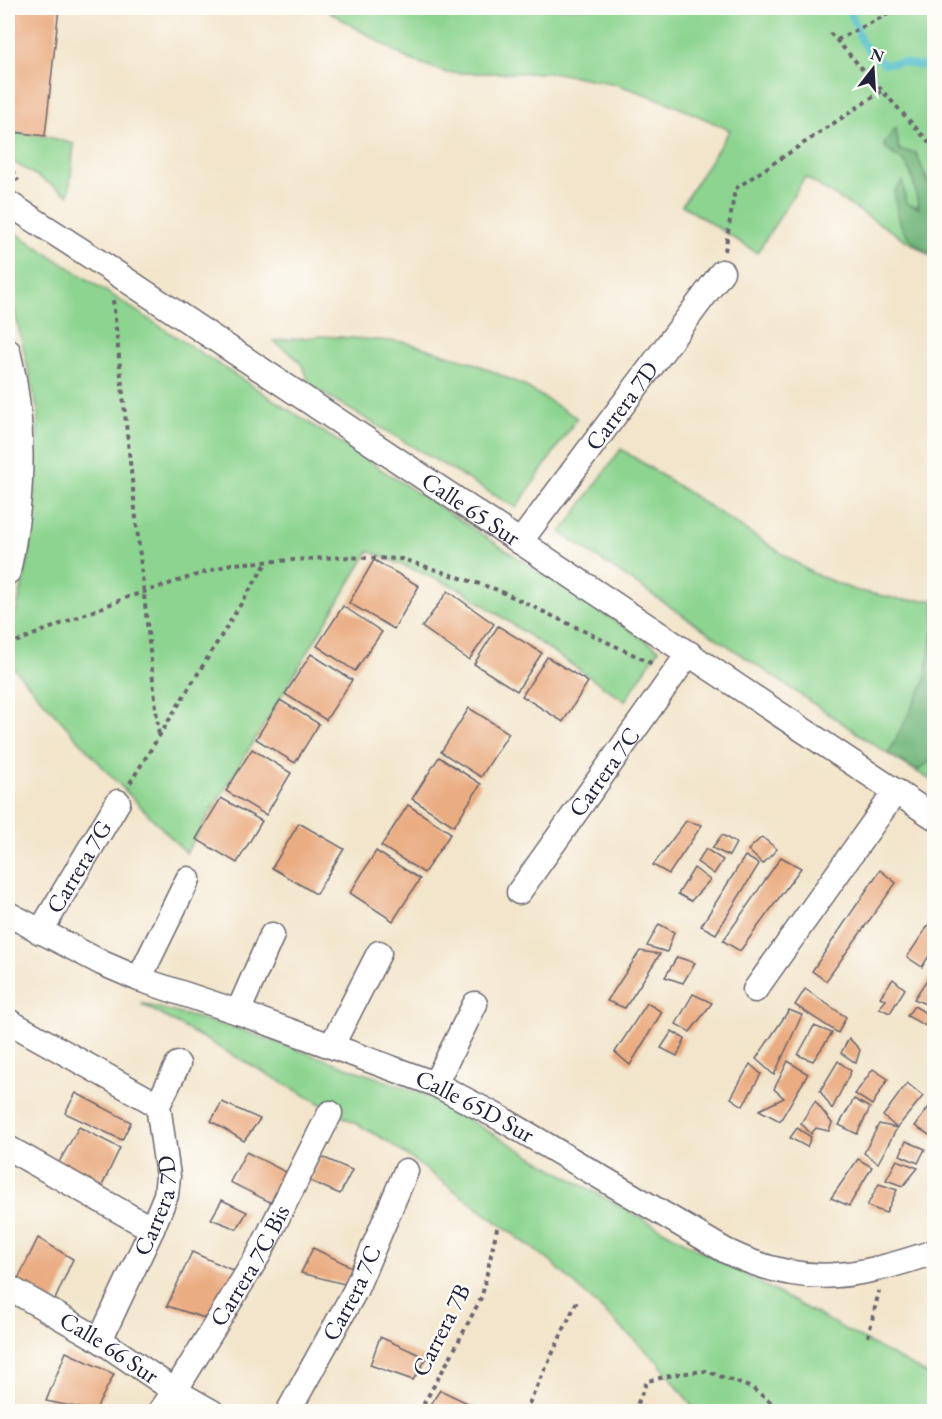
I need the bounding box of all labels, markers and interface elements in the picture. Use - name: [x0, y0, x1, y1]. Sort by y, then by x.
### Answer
- north arrow: [843, 39, 903, 99]
- text: N: [868, 43, 887, 67]
- street label: Carrera 7D: [578, 355, 665, 457]
- street label: Calle 65 Sur: [416, 465, 526, 553]
- street label: Carrera 7C: [561, 721, 646, 823]
- street label: Carrera 7G: [39, 814, 119, 919]
- street label: Calle 65D Sur: [412, 1062, 540, 1150]
- street label: Carrera 7D: [126, 1153, 183, 1260]
- street label: Carrera 7C Bis: [202, 1199, 296, 1332]
- street label: Carrera 7C: [314, 1240, 388, 1346]
- street label: Carrera 7B: [404, 1278, 477, 1381]
- street label: Calle 66 Sur: [54, 1304, 165, 1391]

